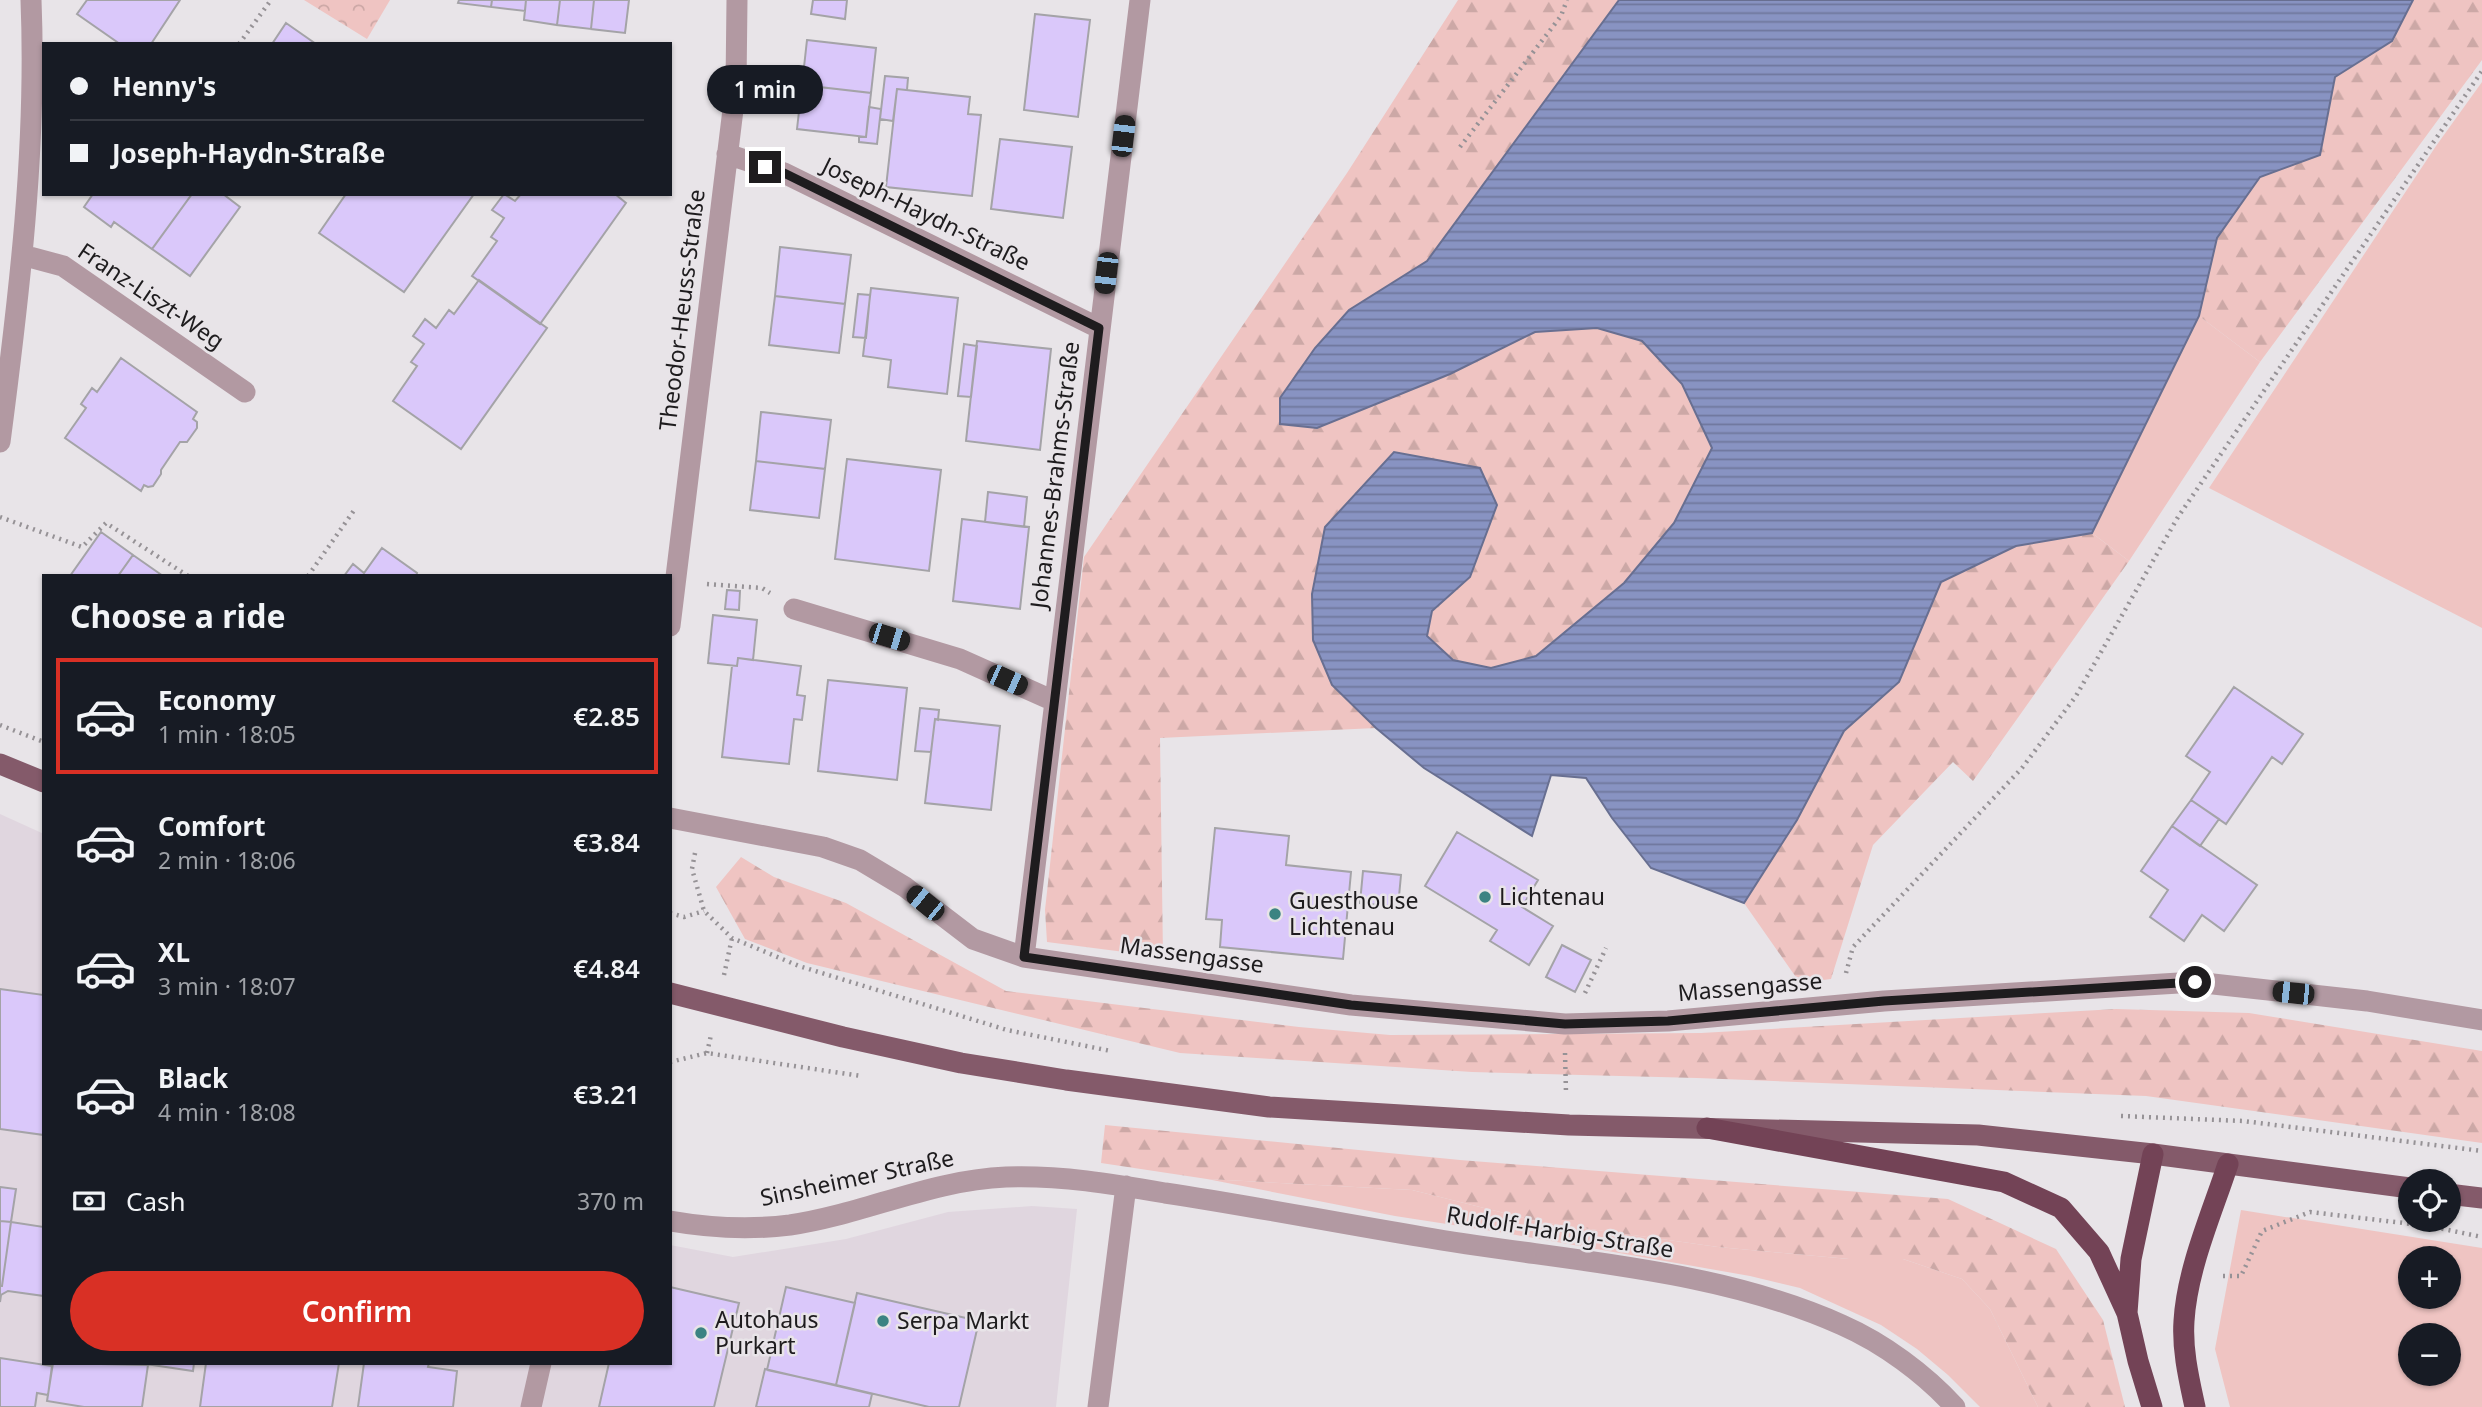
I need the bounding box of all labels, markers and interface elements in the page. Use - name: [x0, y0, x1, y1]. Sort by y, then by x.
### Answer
- callout: 1 min: [707, 66, 823, 114]
- text: Henny's: [112, 68, 216, 104]
- text: 1 min: [734, 73, 796, 105]
- car: [1111, 114, 1136, 158]
- text: Joseph-Haydn-Straße: [112, 135, 385, 171]
- street label: Joseph-Haydn-Straße: [815, 148, 1036, 277]
- route end: [749, 151, 781, 183]
- street label: Theodor-Heuss-Straße: [650, 187, 712, 432]
- street label: Franz-Liszt-Weg: [72, 234, 231, 356]
- car: [1094, 251, 1119, 295]
- street label: Johannes-Brahms-Straße: [1022, 340, 1086, 612]
- text: Choose a ride: [70, 594, 286, 637]
- car: [866, 621, 913, 653]
- car: [984, 662, 1031, 698]
- text: Economy: [158, 682, 276, 718]
- icon: car: [74, 685, 137, 748]
- text: €2.85: [573, 698, 640, 734]
- text: 1 min · 18:05: [158, 718, 296, 750]
- text: Comfort: [158, 808, 266, 844]
- icon: car: [74, 811, 137, 874]
- text: €3.84: [573, 824, 640, 860]
- text: 2 min · 18:06: [158, 844, 296, 876]
- place label: Lichtenau: [1499, 880, 1605, 912]
- car: [903, 882, 948, 924]
- place label: Guesthouse Lichtenau: [1289, 884, 1419, 942]
- marker: Lichtenau: [1477, 889, 1493, 905]
- marker: Guesthouse Lichtenau: [1267, 906, 1283, 922]
- street label: Massengasse: [1118, 928, 1266, 980]
- text: XL: [158, 934, 190, 970]
- icon: car: [74, 937, 137, 1000]
- text: €4.84: [573, 950, 640, 986]
- street label: Massengasse: [1676, 964, 1824, 1008]
- route start: [2179, 966, 2211, 998]
- text: 3 min · 18:07: [158, 970, 296, 1002]
- car: [2272, 980, 2315, 1006]
- text: Black: [158, 1060, 228, 1096]
- icon: car: [74, 1063, 137, 1126]
- text: €3.21: [573, 1076, 640, 1112]
- text: 4 min · 18:08: [158, 1096, 296, 1128]
- street label: Sinsheimer Straße: [757, 1141, 957, 1213]
- map controls: [2398, 1169, 2461, 1386]
- button: locate: [2398, 1169, 2461, 1232]
- icon: cash: [70, 1182, 108, 1220]
- text: Cash: [126, 1183, 186, 1219]
- text: 370 m: [577, 1185, 644, 1217]
- street label: Rudolf-Harbig-Straße: [1444, 1197, 1676, 1265]
- button: +: [2398, 1246, 2461, 1309]
- button: Confirm: [70, 1271, 644, 1351]
- place label: Autohaus Purkart: [715, 1303, 818, 1361]
- place label: Serpa Markt: [897, 1304, 1029, 1336]
- marker: Serpa Markt: [875, 1313, 891, 1329]
- button: −: [2398, 1323, 2461, 1386]
- marker: Autohaus Purkart: [693, 1325, 709, 1341]

